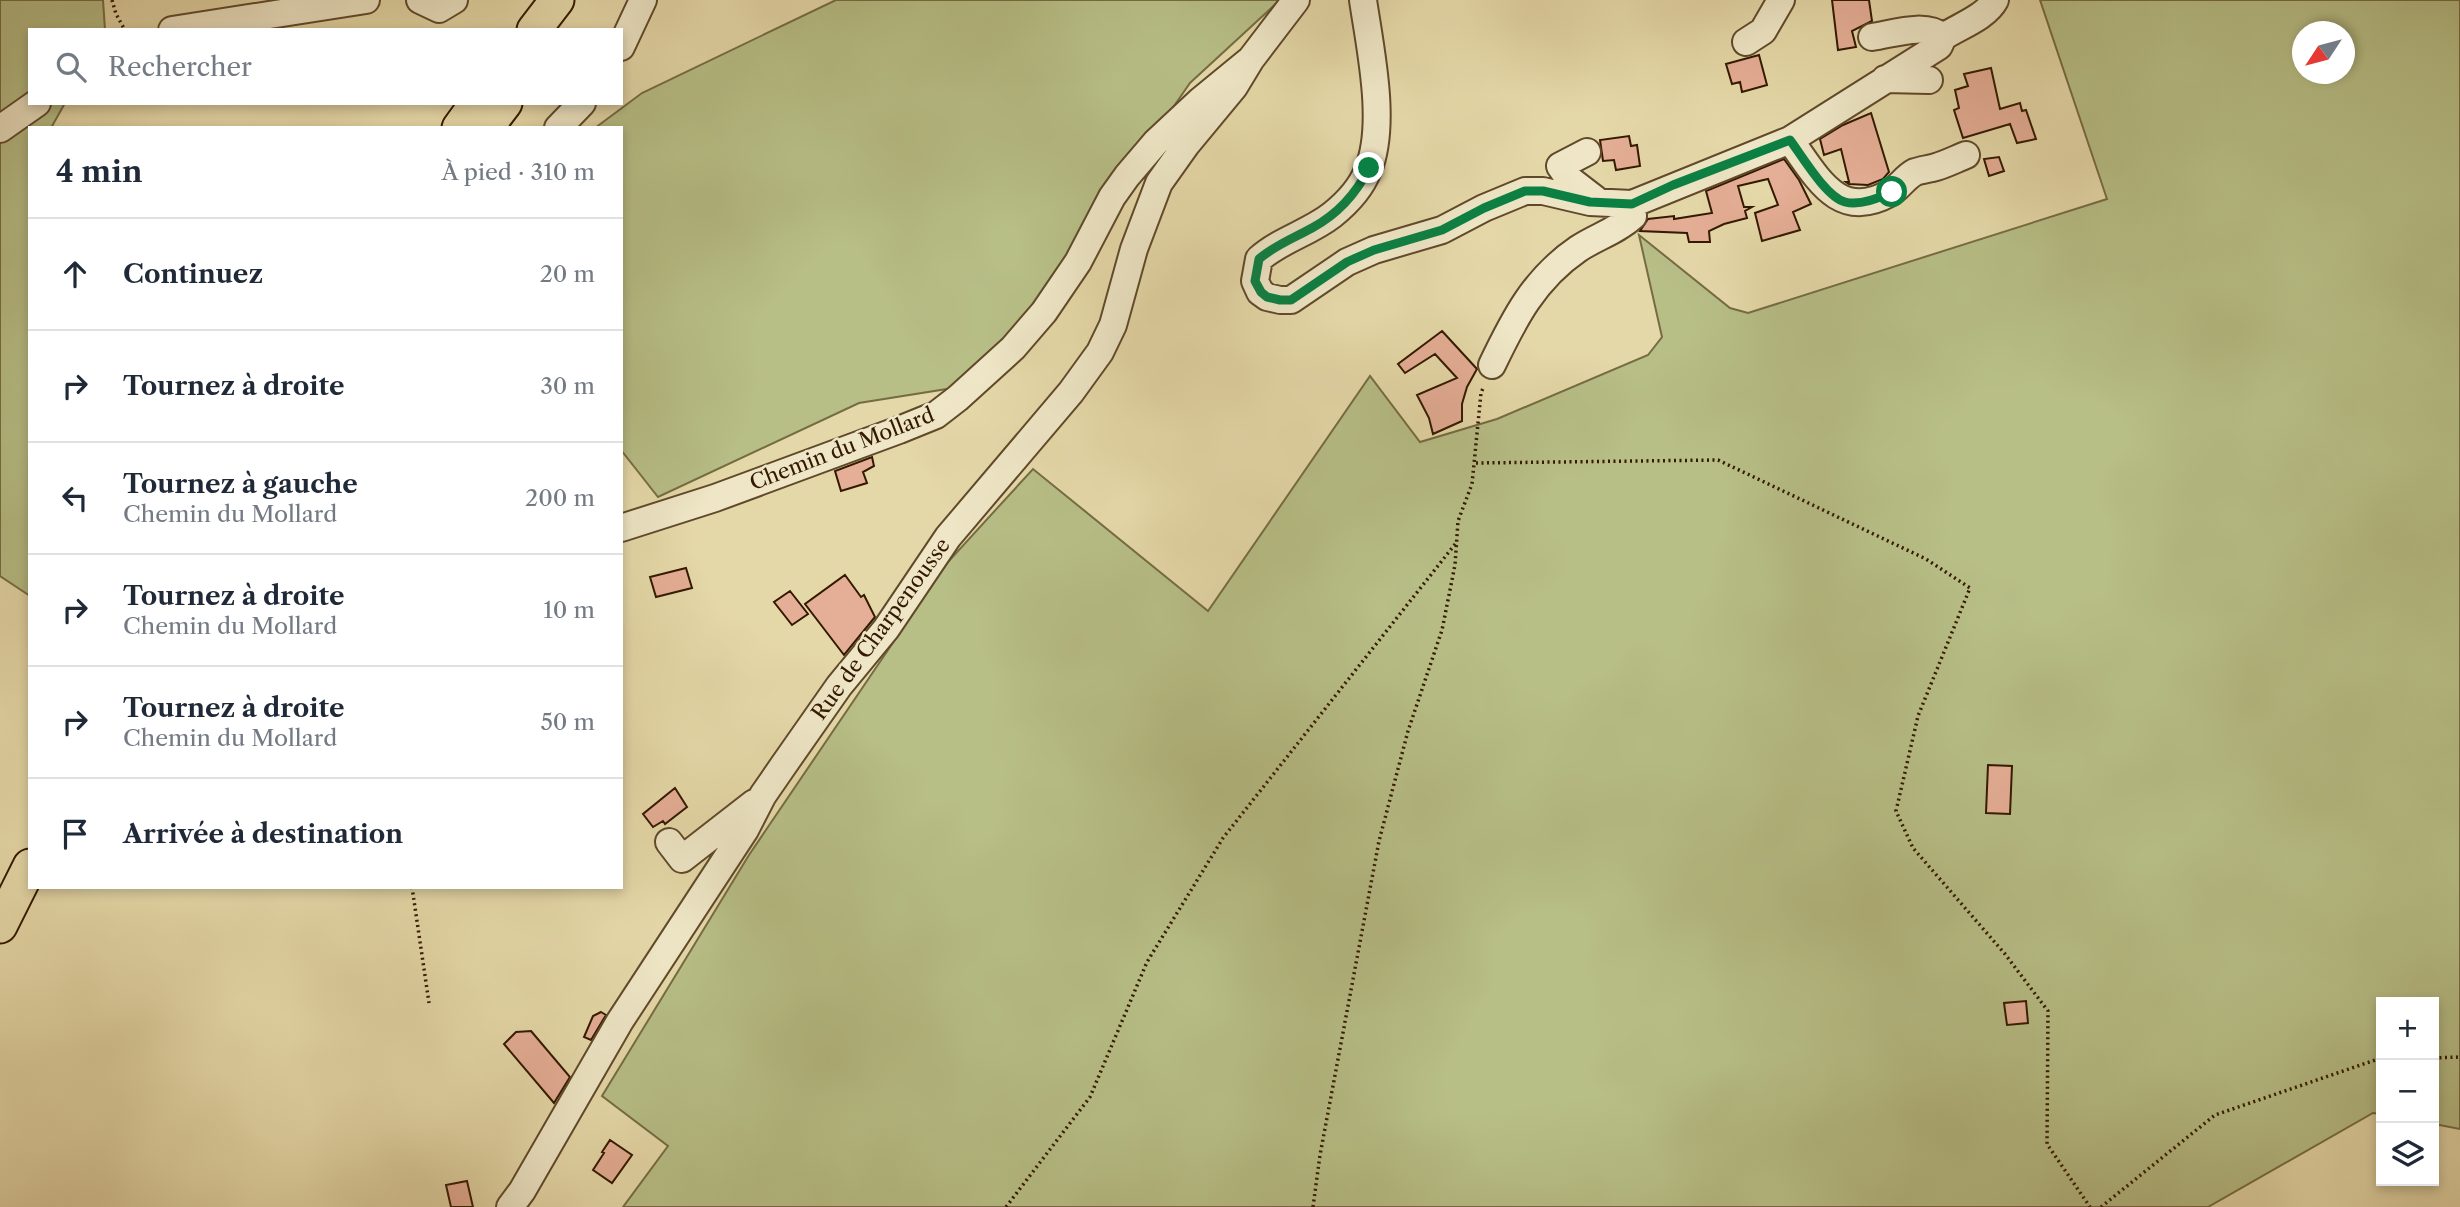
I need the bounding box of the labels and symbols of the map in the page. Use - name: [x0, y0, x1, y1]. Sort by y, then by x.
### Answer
- north arrow: [2292, 21, 2355, 84]
- route end: [1353, 152, 1384, 183]
- route start: [1876, 176, 1907, 207]
- street label: Chemin du Mollard: [746, 402, 938, 495]
- street label: Rue de Charpenousse: [806, 533, 955, 725]

